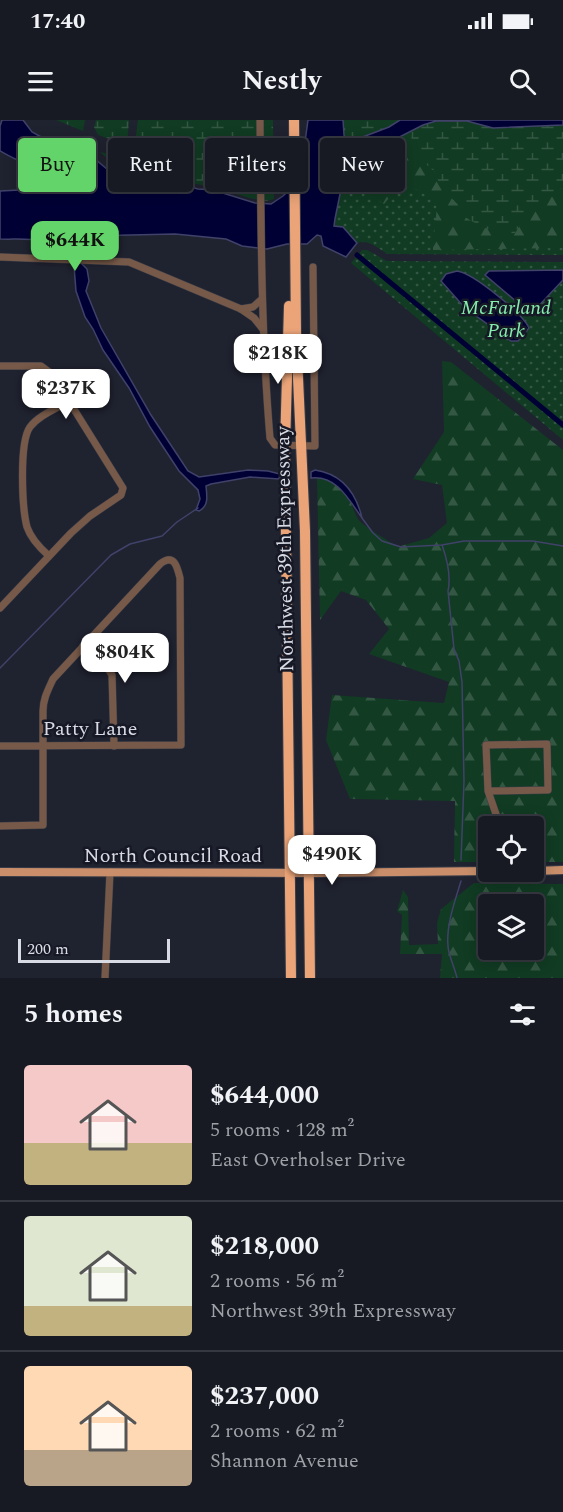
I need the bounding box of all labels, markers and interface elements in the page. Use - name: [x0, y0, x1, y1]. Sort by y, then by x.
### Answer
- text: 17:40: [30, 5, 85, 38]
- text: Nestly: [242, 60, 321, 102]
- icon: menu: [24, 65, 57, 98]
- icon: search: [506, 65, 539, 98]
- chip: Buy: [18, 138, 96, 192]
- chip: Rent: [108, 138, 193, 192]
- chip: Filters: [205, 138, 308, 192]
- chip: New: [320, 138, 405, 192]
- pin: $644K: [33, 221, 117, 272]
- text: $644K: [45, 225, 105, 255]
- park label: McFarland Park: [461, 293, 551, 346]
- pin: $218K: [236, 334, 320, 385]
- text: $218K: [248, 338, 308, 368]
- pin: $237K: [24, 369, 108, 420]
- text: $237K: [36, 373, 96, 403]
- street label: Northwest 39th Expressway: [268, 425, 302, 672]
- pin: $804K: [83, 633, 167, 684]
- text: $804K: [95, 637, 155, 667]
- street label: Patty Lane: [43, 714, 137, 744]
- map controls: [478, 816, 544, 960]
- button: locate: [478, 816, 544, 882]
- pin: $490K: [290, 835, 374, 886]
- text: $490K: [302, 839, 362, 869]
- street label: North Council Road: [84, 841, 262, 871]
- button: layers: [478, 894, 544, 960]
- scale bar: [18, 936, 170, 964]
- text: 200 m: [27, 937, 69, 961]
- text: 5 homes: [24, 994, 123, 1034]
- icon: filters: [506, 998, 539, 1031]
- text: $644,000: [210, 1075, 319, 1115]
- icon: home: [72, 1089, 144, 1161]
- text: 5 rooms · 128 m²: [210, 1115, 354, 1145]
- text: East Overholser Drive: [210, 1145, 406, 1175]
- text: $218,000: [210, 1226, 319, 1266]
- icon: home: [72, 1240, 144, 1312]
- text: 2 rooms · 56 m²: [210, 1266, 344, 1296]
- text: Northwest 39th Expressway: [210, 1296, 456, 1326]
- text: $237,000: [210, 1376, 319, 1416]
- icon: home: [72, 1390, 144, 1462]
- text: 2 rooms · 62 m²: [210, 1416, 344, 1446]
- text: Shannon Avenue: [210, 1446, 359, 1476]

